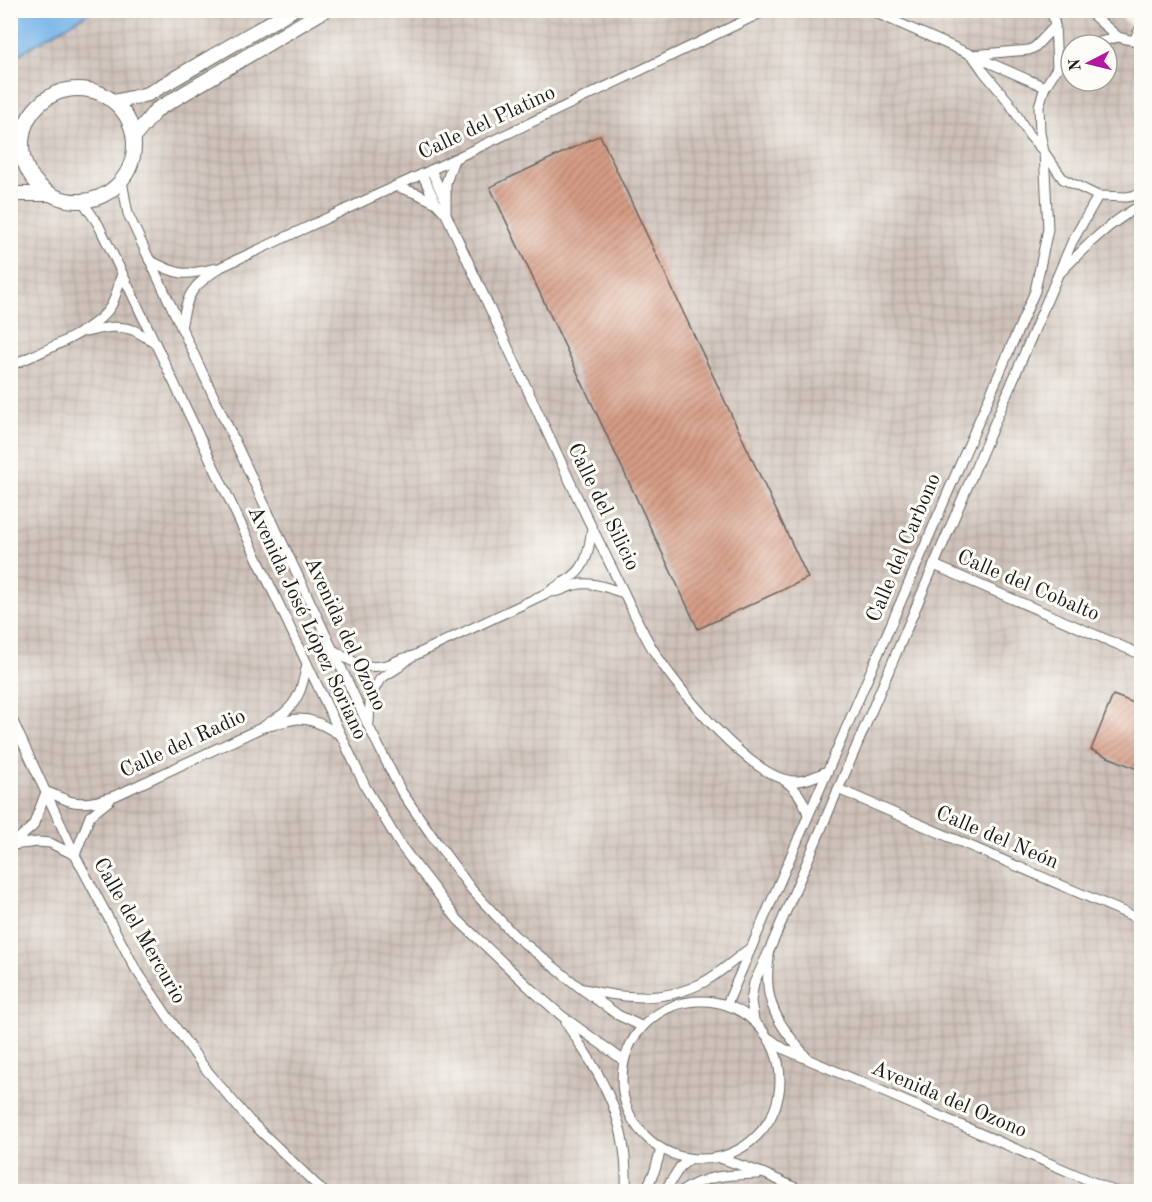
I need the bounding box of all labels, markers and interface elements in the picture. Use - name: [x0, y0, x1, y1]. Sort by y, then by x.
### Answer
- north arrow: [1059, 33, 1119, 93]
- text: N: [1067, 57, 1085, 72]
- street label: Calle del Platino: [415, 82, 559, 164]
- street label: Calle del Silicio: [563, 440, 643, 574]
- street label: Calle del Carbono: [863, 470, 945, 626]
- street label: Avenida José López Soriano: [244, 503, 370, 743]
- street label: Calle del Cobalto: [954, 547, 1102, 625]
- street label: Avenida del Ozono: [300, 554, 390, 714]
- street label: Calle del Radio: [117, 706, 249, 782]
- street label: Calle del Neón: [933, 803, 1061, 873]
- street label: Calle del Mercurio: [89, 855, 189, 1007]
- street label: Avenida del Ozono: [868, 1058, 1030, 1142]

